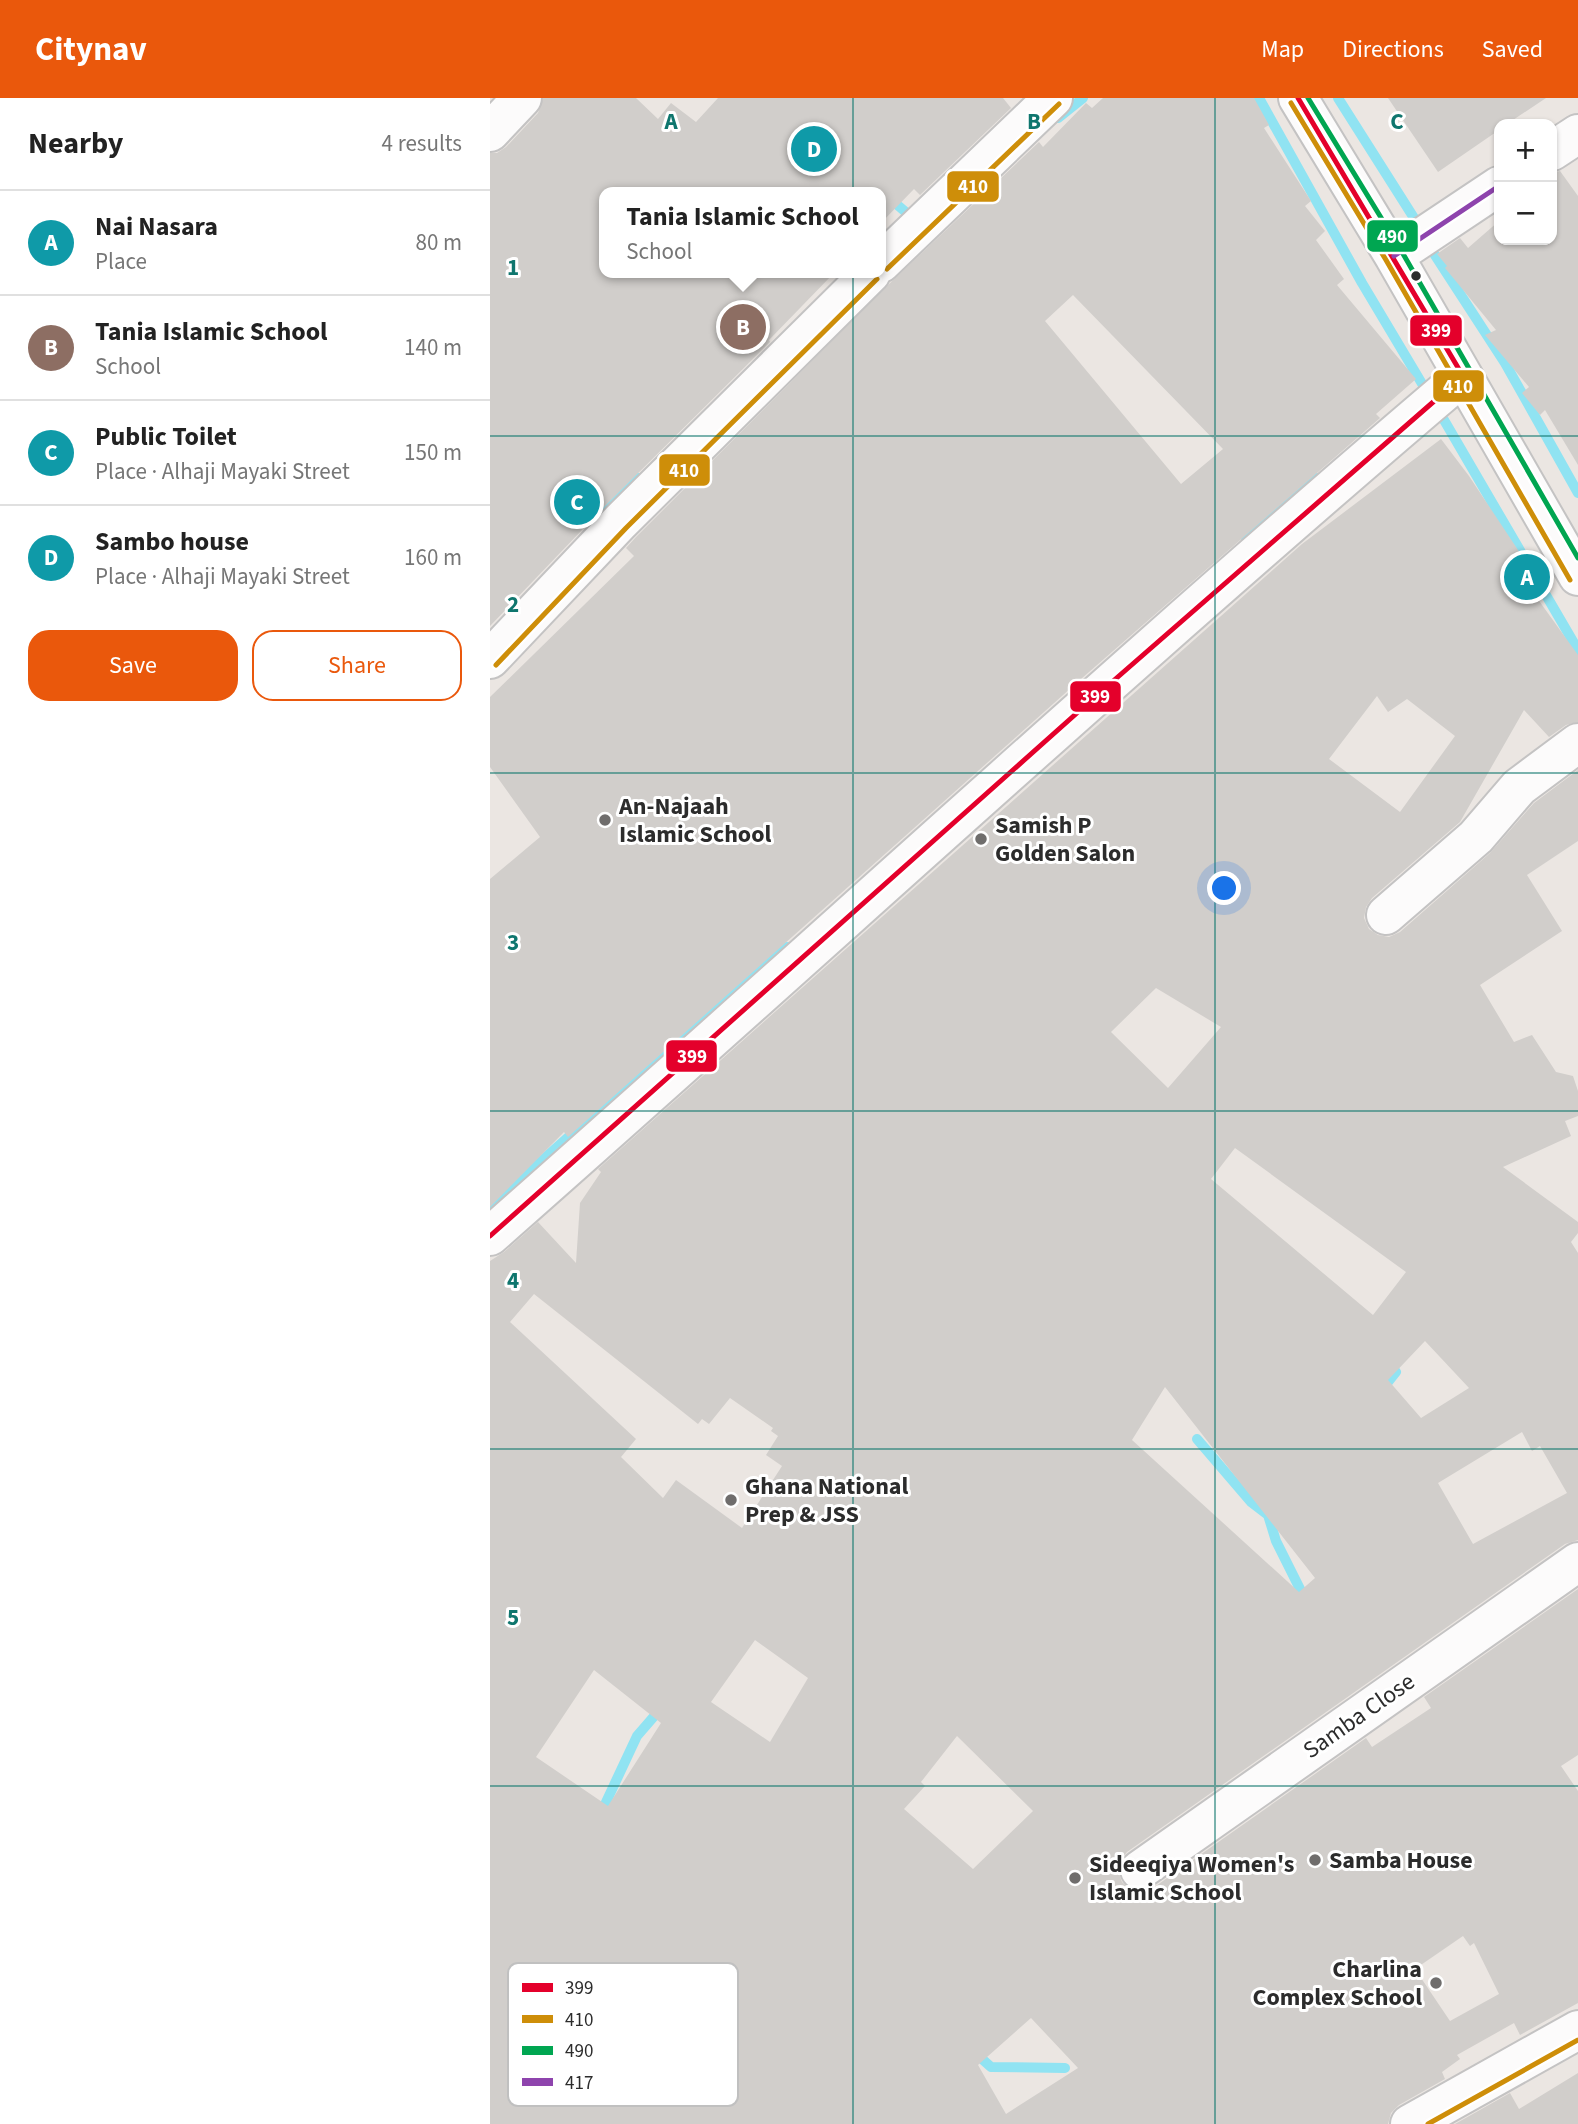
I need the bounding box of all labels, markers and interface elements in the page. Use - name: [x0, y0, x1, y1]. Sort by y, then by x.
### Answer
- text: Citynav: [35, 26, 147, 73]
- text: Map: [1261, 32, 1304, 67]
- text: Directions: [1342, 32, 1444, 67]
- text: Saved: [1482, 32, 1543, 67]
- text: A: [663, 105, 678, 138]
- text: B: [1027, 105, 1041, 138]
- text: C: [1390, 105, 1404, 138]
- map controls: [1494, 119, 1557, 245]
- button: +: [1494, 119, 1557, 182]
- text: Nearby: [28, 122, 123, 165]
- pin: D: [791, 123, 837, 175]
- text: 4 results: [382, 127, 462, 160]
- line badge: 410: [946, 170, 1000, 203]
- text: 410: [958, 174, 988, 201]
- button: −: [1494, 182, 1557, 245]
- popup: [599, 187, 886, 278]
- text: Tania Islamic School: [626, 198, 859, 235]
- text: Nai Nasara: [95, 208, 218, 245]
- line badge: 490: [1366, 219, 1419, 253]
- text: 490: [1377, 224, 1407, 251]
- text: A: [44, 226, 58, 259]
- text: 80 m: [415, 226, 462, 259]
- text: School: [626, 235, 692, 268]
- text: Place: [95, 245, 147, 278]
- text: 1: [507, 251, 519, 284]
- unlabelled marker: [1409, 269, 1423, 283]
- pin: B: [720, 301, 766, 353]
- text: Tania Islamic School: [95, 313, 328, 350]
- line badge: 399: [1409, 314, 1463, 347]
- text: 399: [1421, 318, 1451, 345]
- text: B: [44, 331, 58, 364]
- text: 140 m: [404, 331, 462, 364]
- text: School: [95, 350, 161, 383]
- line badge: 410: [1432, 369, 1485, 403]
- text: 410: [1443, 374, 1473, 401]
- text: Public Toilet: [95, 418, 237, 455]
- text: C: [44, 436, 58, 469]
- text: 150 m: [404, 436, 462, 469]
- line badge: 410: [658, 453, 711, 487]
- text: Place · Alhaji Mayaki Street: [95, 455, 350, 488]
- text: 410: [669, 458, 699, 485]
- pin: C: [554, 476, 600, 528]
- text: Sambo house: [95, 523, 249, 560]
- text: D: [44, 541, 58, 574]
- text: 160 m: [404, 541, 462, 574]
- pin: A: [1504, 551, 1550, 603]
- text: Place · Alhaji Mayaki Street: [95, 560, 350, 593]
- text: 2: [507, 588, 519, 621]
- button: Save: [28, 630, 238, 701]
- button: Share: [252, 630, 462, 701]
- line badge: 399: [1069, 680, 1122, 713]
- text: 399: [1080, 684, 1110, 711]
- place label: An-Najaah Islamic School: [618, 789, 772, 852]
- place label: Samish P Golden Salon: [995, 808, 1135, 871]
- marker: An-Najaah Islamic School: [597, 812, 613, 828]
- marker: Samish P Golden Salon: [973, 831, 989, 847]
- your location: [1207, 871, 1241, 905]
- text: 3: [507, 926, 519, 959]
- line badge: 399: [665, 1039, 718, 1073]
- text: 399: [677, 1044, 707, 1071]
- text: 4: [507, 1264, 519, 1297]
- place label: Ghana National Prep & JSS: [745, 1469, 909, 1532]
- marker: Ghana National Prep & JSS: [723, 1492, 739, 1508]
- text: 5: [507, 1601, 519, 1634]
- street label: Samba Close: [1296, 1665, 1422, 1767]
- place label: Samba House: [1329, 1843, 1473, 1878]
- place label: Sideeqiya Women's Islamic School: [1089, 1847, 1294, 1910]
- marker: Samba House: [1307, 1852, 1323, 1868]
- marker: Sideeqiya Women's Islamic School: [1067, 1870, 1083, 1886]
- place label: Charlina Complex School: [1253, 1952, 1422, 2015]
- legend: [508, 1963, 738, 2106]
- text: 399: [565, 1975, 593, 2002]
- marker: Charlina Complex School: [1428, 1975, 1444, 1991]
- text: 410: [565, 2007, 593, 2034]
- text: 490: [565, 2038, 593, 2065]
- text: 417: [565, 2070, 593, 2097]

